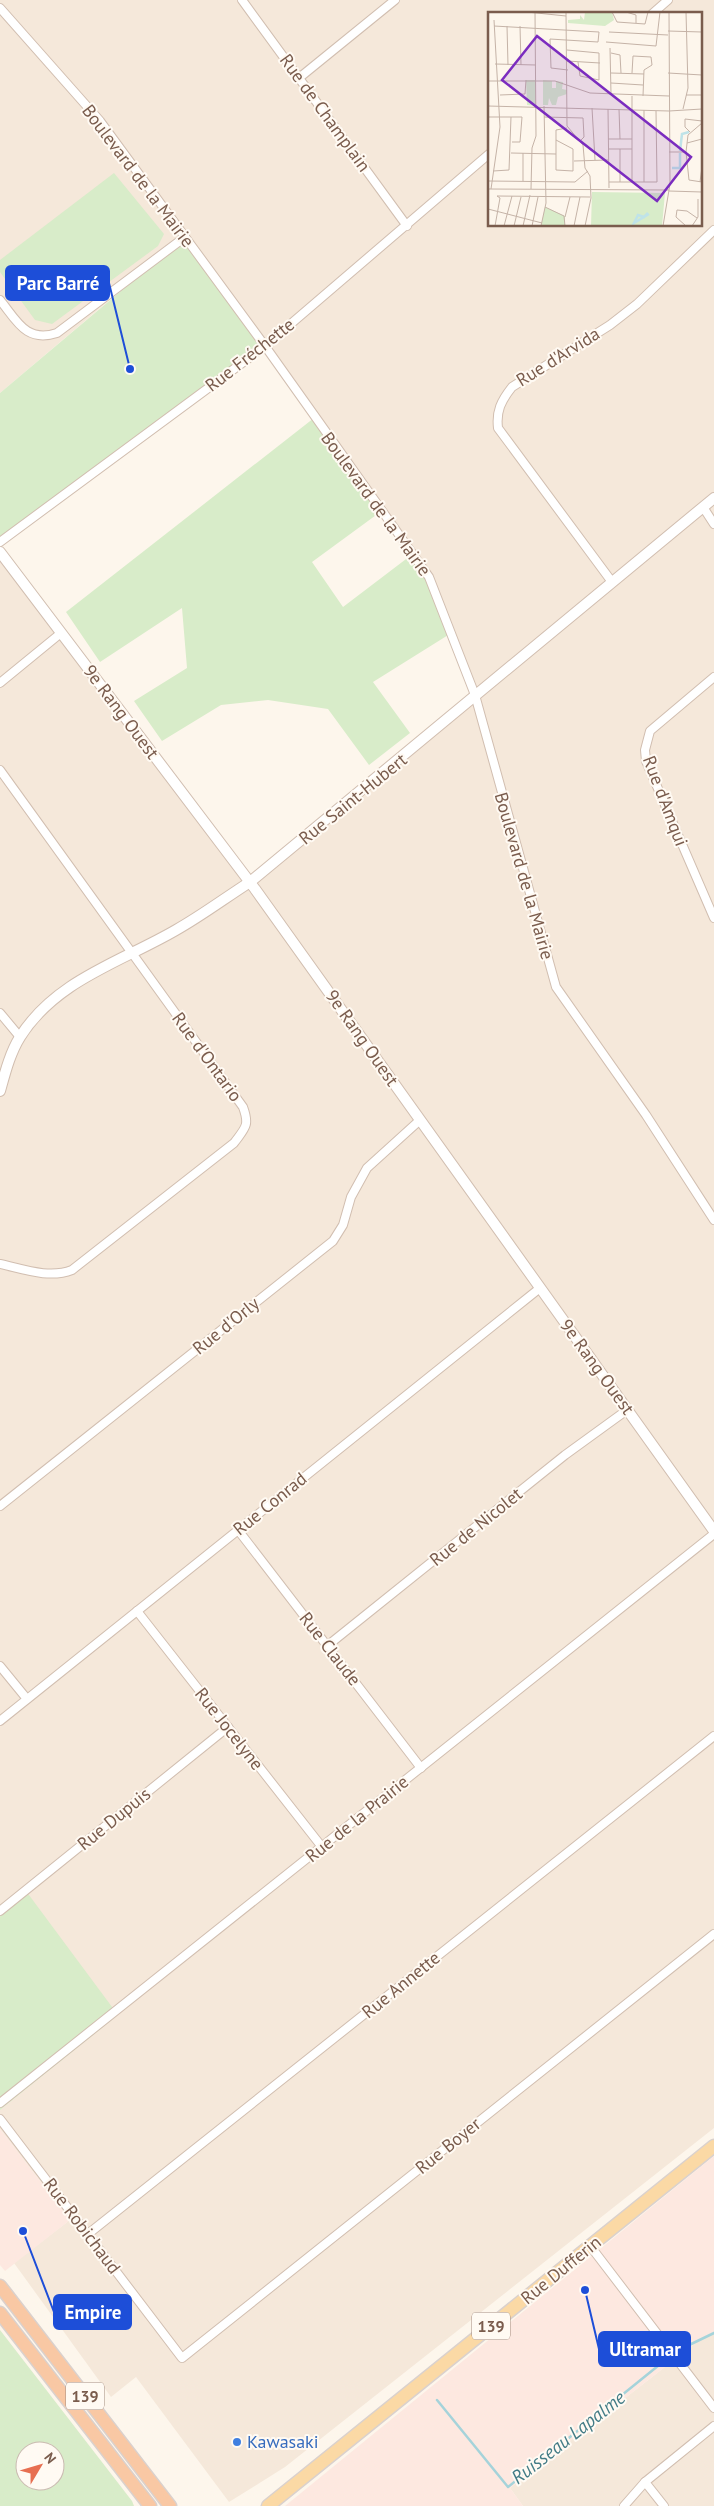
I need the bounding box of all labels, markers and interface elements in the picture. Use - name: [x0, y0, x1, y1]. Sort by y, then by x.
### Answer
- inset map: [488, 12, 702, 226]
- street label: Rue de Champlain: [275, 49, 376, 176]
- street label: Boulevard de la Mairie: [77, 100, 200, 252]
- callout: Parc Barré: [6, 266, 109, 300]
- text: Parc Barré: [17, 271, 99, 295]
- street label: Rue Fréchette: [201, 313, 299, 397]
- street label: Rue d'Arvida: [512, 322, 604, 391]
- street label: Boulevard de la Mairie: [316, 427, 436, 580]
- street label: 9e Rang Ouest: [78, 660, 164, 763]
- street label: Rue Saint-Hubert: [294, 748, 412, 849]
- street label: Rue d'Amqui: [638, 752, 693, 849]
- street label: Boulevard de la Mairie: [490, 790, 559, 962]
- street label: 9e Rang Ouest: [321, 985, 404, 1090]
- street label: Rue d'Ontario: [167, 1008, 248, 1106]
- street label: Rue d'Orly: [188, 1291, 264, 1359]
- street label: 9e Rang Ouest: [555, 1314, 640, 1419]
- street label: Rue Conrad: [228, 1467, 311, 1540]
- street label: Rue de Nicolet: [425, 1482, 527, 1571]
- street label: Rue Claude: [294, 1607, 366, 1690]
- street label: Rue Jocelyne: [190, 1683, 269, 1775]
- street label: Rue de la Prairie: [300, 1770, 413, 1867]
- street label: Rue Dupuis: [72, 1782, 155, 1855]
- street label: Rue Annette: [357, 1946, 444, 2023]
- street label: Rue Boyer: [410, 2112, 485, 2179]
- street label: Rue Robichaud: [39, 2173, 126, 2278]
- street label: Rue Dufferin: [516, 2230, 606, 2309]
- callout: Empire: [54, 2295, 131, 2329]
- text: Empire: [65, 2300, 121, 2324]
- road number: 139: [472, 2312, 510, 2340]
- callout: Ultramar: [599, 2332, 690, 2366]
- text: Ultramar: [609, 2337, 681, 2361]
- road number: 139: [66, 2382, 104, 2410]
- water label: Ruisseau Lapalme: [506, 2385, 630, 2489]
- place label: Kawasaki: [247, 2430, 319, 2453]
- marker: Kawasaki: [231, 2436, 243, 2448]
- north arrow: [15, 2441, 65, 2491]
- text: N: [40, 2449, 60, 2467]

